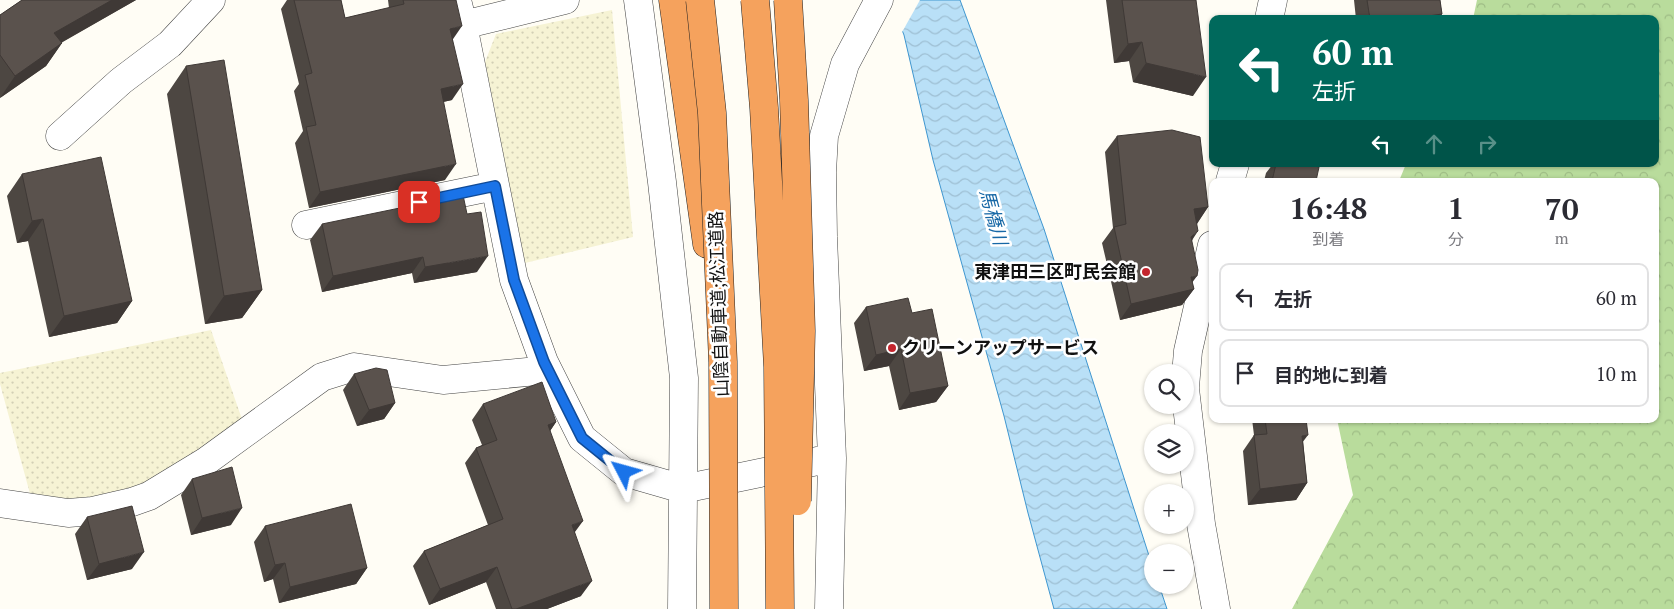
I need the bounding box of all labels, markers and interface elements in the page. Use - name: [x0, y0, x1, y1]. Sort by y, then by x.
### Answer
- text: 60 m: [1312, 29, 1393, 75]
- icon: left: [1229, 35, 1294, 100]
- text: 左折: [1312, 76, 1356, 105]
- icon: left: [1367, 130, 1395, 158]
- icon: ahead: [1420, 130, 1448, 158]
- icon: right: [1473, 130, 1501, 158]
- pin: [398, 181, 440, 223]
- water label: 馬橋川: [975, 186, 1014, 250]
- icon: arrive: [405, 188, 433, 216]
- text: 16:48: [1289, 188, 1367, 228]
- text: 1: [1448, 188, 1465, 228]
- text: 70: [1545, 189, 1579, 229]
- street label: 山陰自動車道;松江道路: [703, 211, 733, 397]
- text: m: [1555, 227, 1569, 249]
- text: 到着: [1312, 228, 1344, 250]
- text: 分: [1448, 228, 1464, 250]
- place label: 東津田三区町民会館: [974, 259, 1136, 283]
- marker: 東津田三区町民会館: [1140, 266, 1152, 278]
- icon: left: [1231, 283, 1259, 311]
- text: 60 m: [1596, 285, 1637, 310]
- text: 左折: [1274, 286, 1312, 311]
- place label: クリーンアップサービス: [902, 335, 1099, 359]
- marker: クリーンアップサービス: [886, 342, 898, 354]
- icon: arrive: [1231, 359, 1259, 387]
- text: 10 m: [1596, 361, 1637, 386]
- text: 目的地に到着: [1274, 362, 1388, 387]
- map controls: [1144, 364, 1194, 594]
- button: search: [1144, 364, 1194, 414]
- button: layers: [1144, 424, 1194, 474]
- position arrow: [597, 445, 649, 497]
- button: +: [1144, 484, 1194, 534]
- button: −: [1144, 544, 1194, 594]

